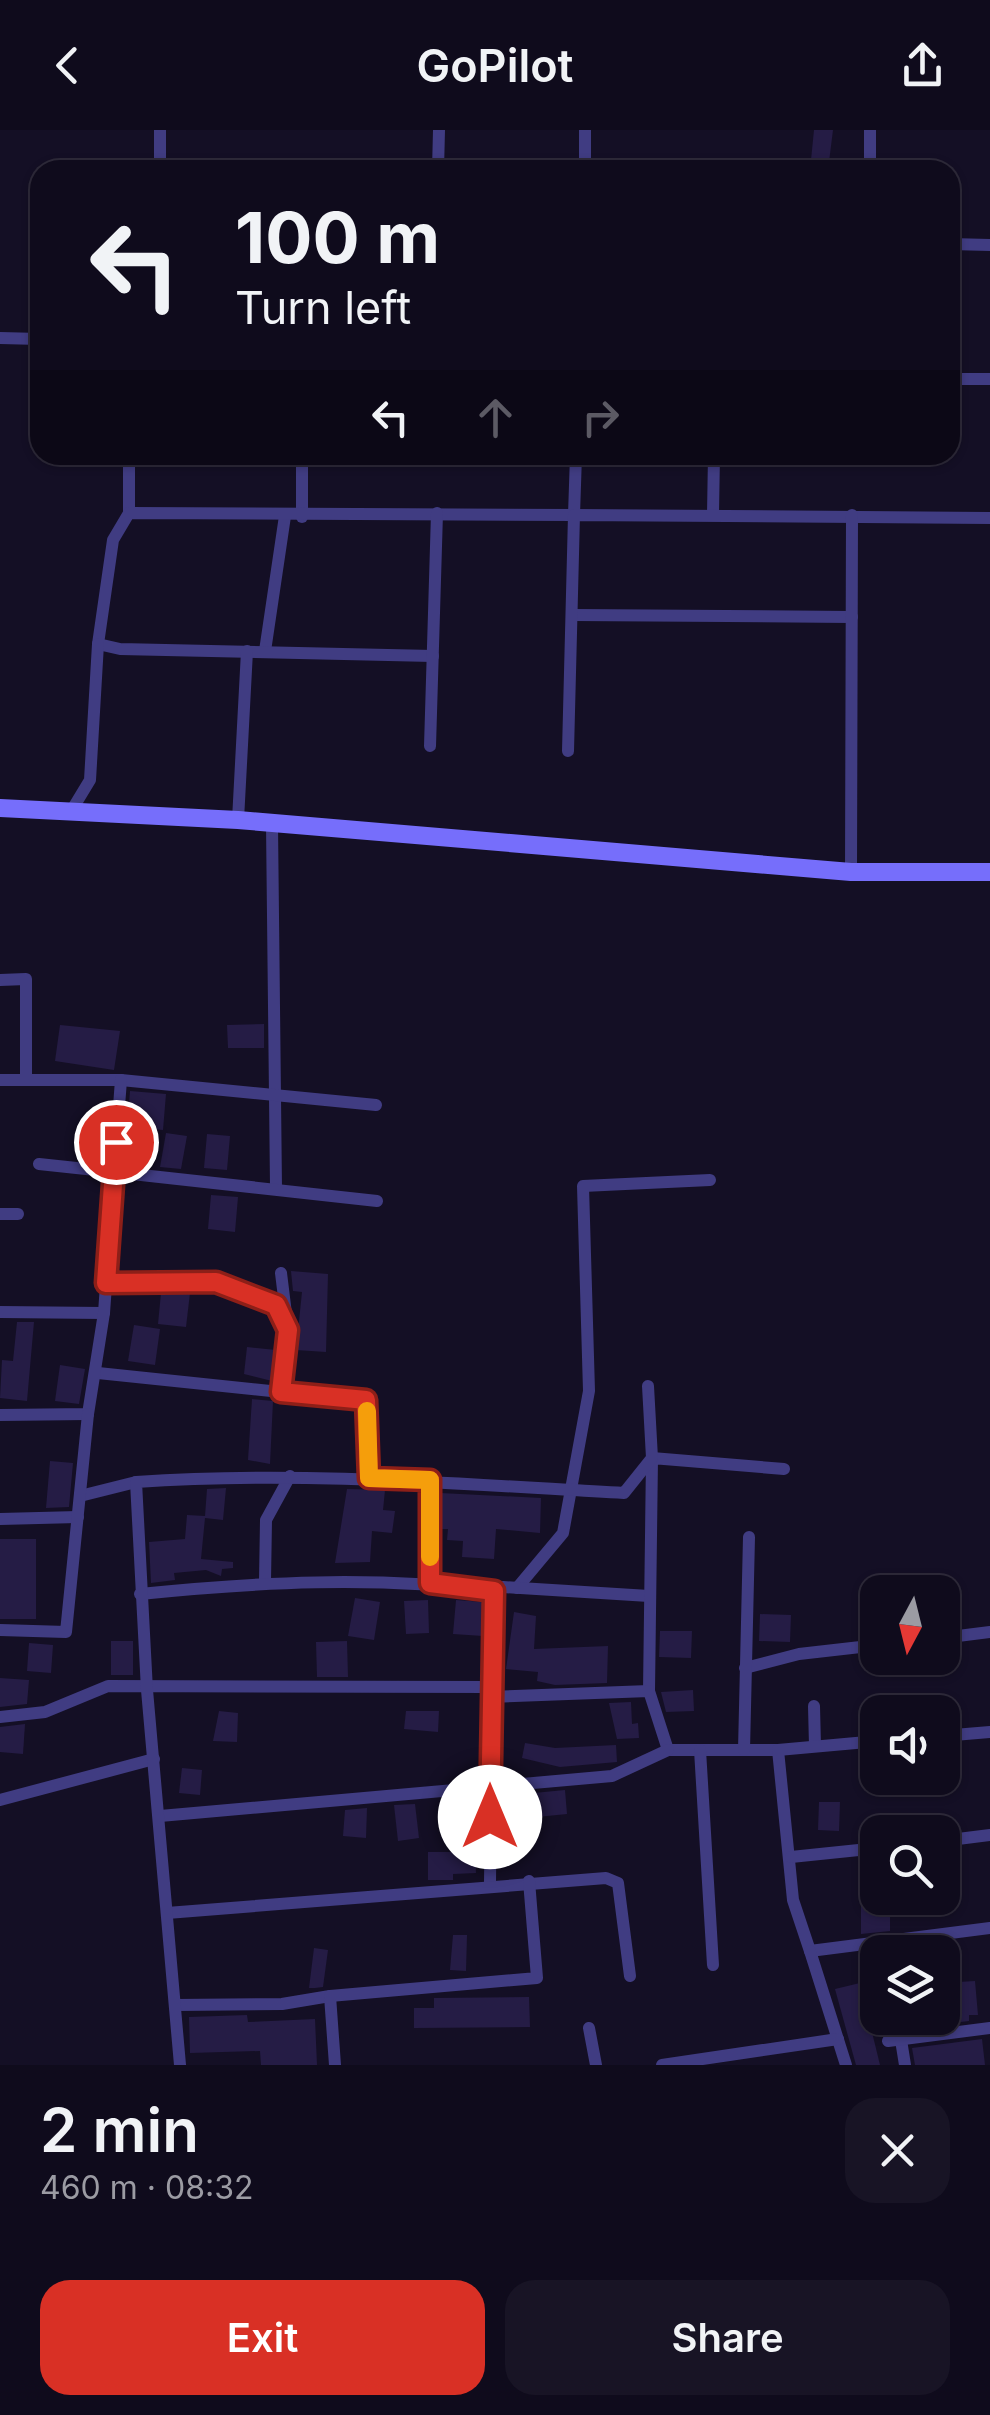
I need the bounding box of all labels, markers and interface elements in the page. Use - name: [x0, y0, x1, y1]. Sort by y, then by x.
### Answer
- icon: back: [40, 38, 95, 93]
- text: GoPilot: [417, 38, 573, 93]
- icon: share: [895, 38, 950, 93]
- text: 100 m: [235, 195, 440, 280]
- icon: left: [70, 200, 200, 330]
- text: Turn left: [235, 280, 411, 335]
- icon: left: [363, 390, 418, 445]
- icon: ahead: [468, 390, 523, 445]
- icon: right: [573, 390, 628, 445]
- pin: [74, 1100, 159, 1185]
- icon: arrive: [89, 1115, 144, 1170]
- north arrow: [860, 1575, 960, 1675]
- map controls: [860, 1575, 960, 2035]
- button: sound: [860, 1695, 960, 1795]
- position arrow: [438, 1765, 542, 1869]
- button: search: [860, 1815, 960, 1915]
- button: layers: [860, 1935, 960, 2035]
- text: 2 min: [40, 2094, 199, 2166]
- button: close: [845, 2098, 950, 2203]
- text: 460 m · 08:32: [40, 2168, 253, 2207]
- button: Exit: [40, 2280, 485, 2395]
- button: Share: [505, 2280, 950, 2395]

